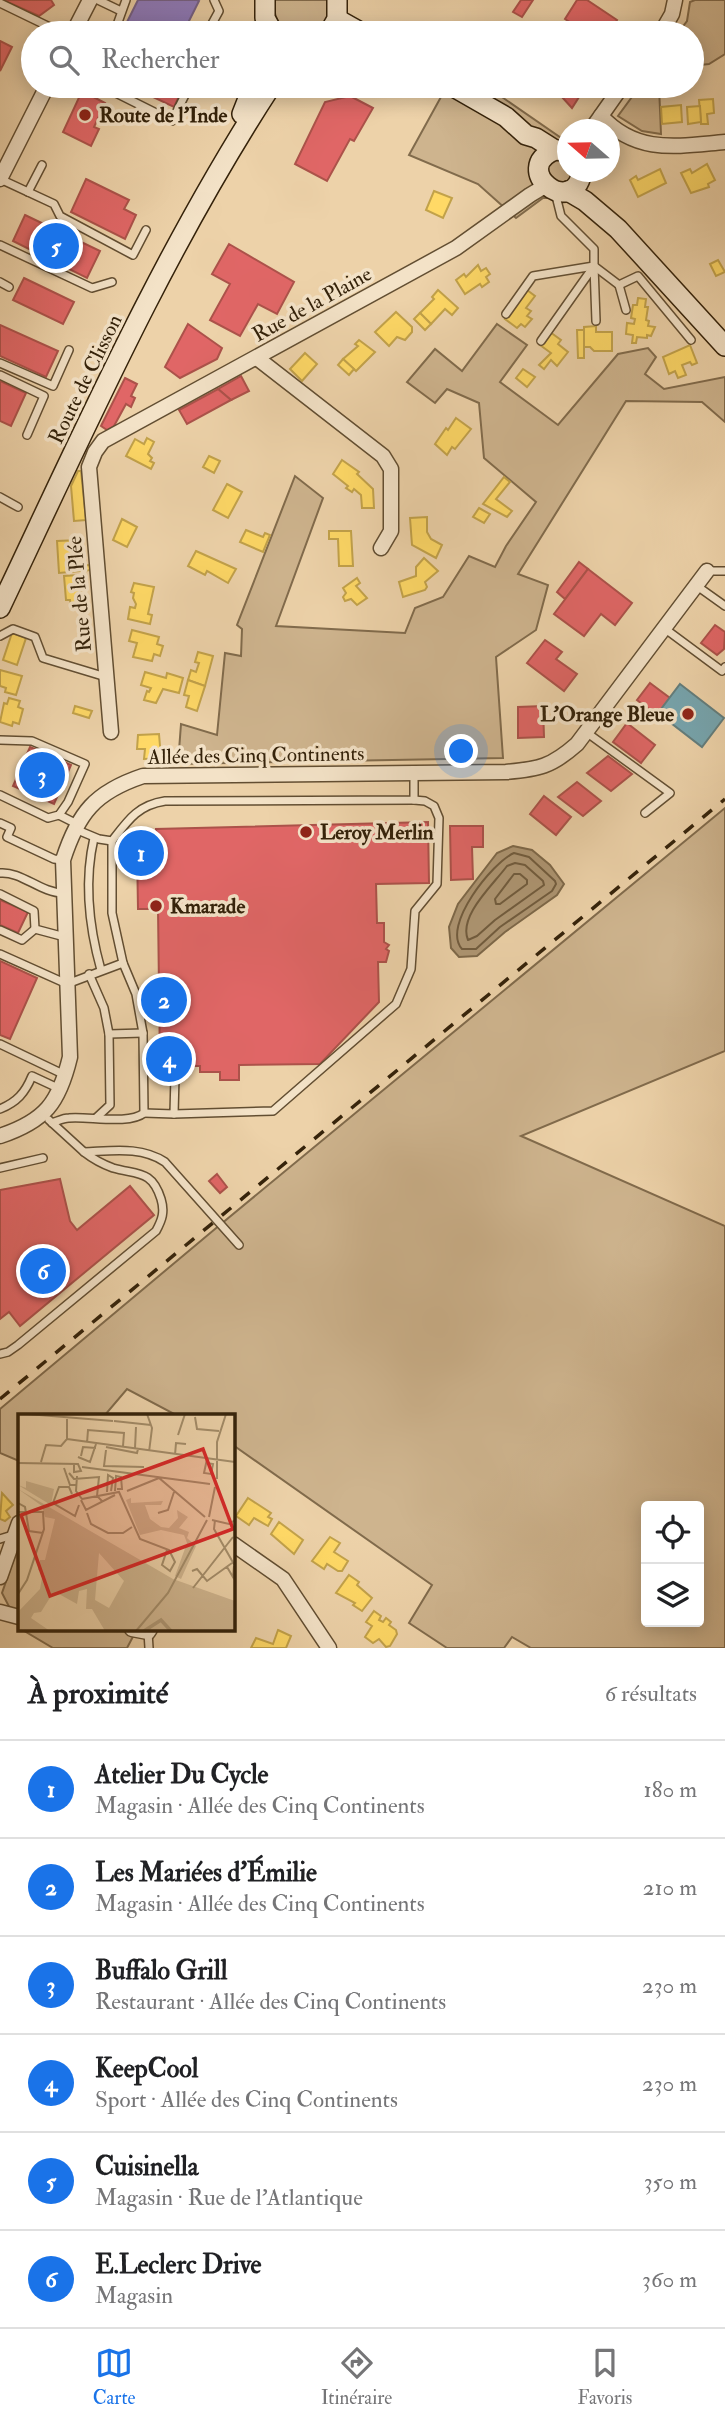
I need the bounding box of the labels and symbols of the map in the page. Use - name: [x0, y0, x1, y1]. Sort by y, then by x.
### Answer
- place label: Route de l'Inde: [99, 102, 228, 129]
- marker: Route de l'Inde: [77, 107, 93, 123]
- north arrow: [557, 119, 620, 182]
- pin: 5: [33, 220, 79, 272]
- street label: Rue de la Plaine: [248, 260, 377, 348]
- street label: Route de Clisson: [42, 310, 129, 448]
- street label: Rue de la Plée: [61, 535, 98, 653]
- place label: L'Orange Bleue: [540, 701, 674, 728]
- marker: L'Orange Bleue: [680, 706, 696, 722]
- your location: [444, 734, 478, 768]
- street label: Allée des Cinq Continents: [147, 740, 365, 771]
- pin: 3: [19, 749, 65, 801]
- place label: Leroy Merlin: [320, 819, 434, 846]
- marker: Leroy Merlin: [298, 824, 314, 840]
- pin: 1: [118, 827, 164, 879]
- place label: Kmarade: [170, 893, 245, 920]
- marker: Kmarade: [148, 898, 164, 914]
- pin: 2: [141, 974, 187, 1026]
- pin: 4: [146, 1033, 192, 1085]
- pin: 6: [20, 1245, 66, 1297]
- inset map: [18, 1414, 234, 1630]

